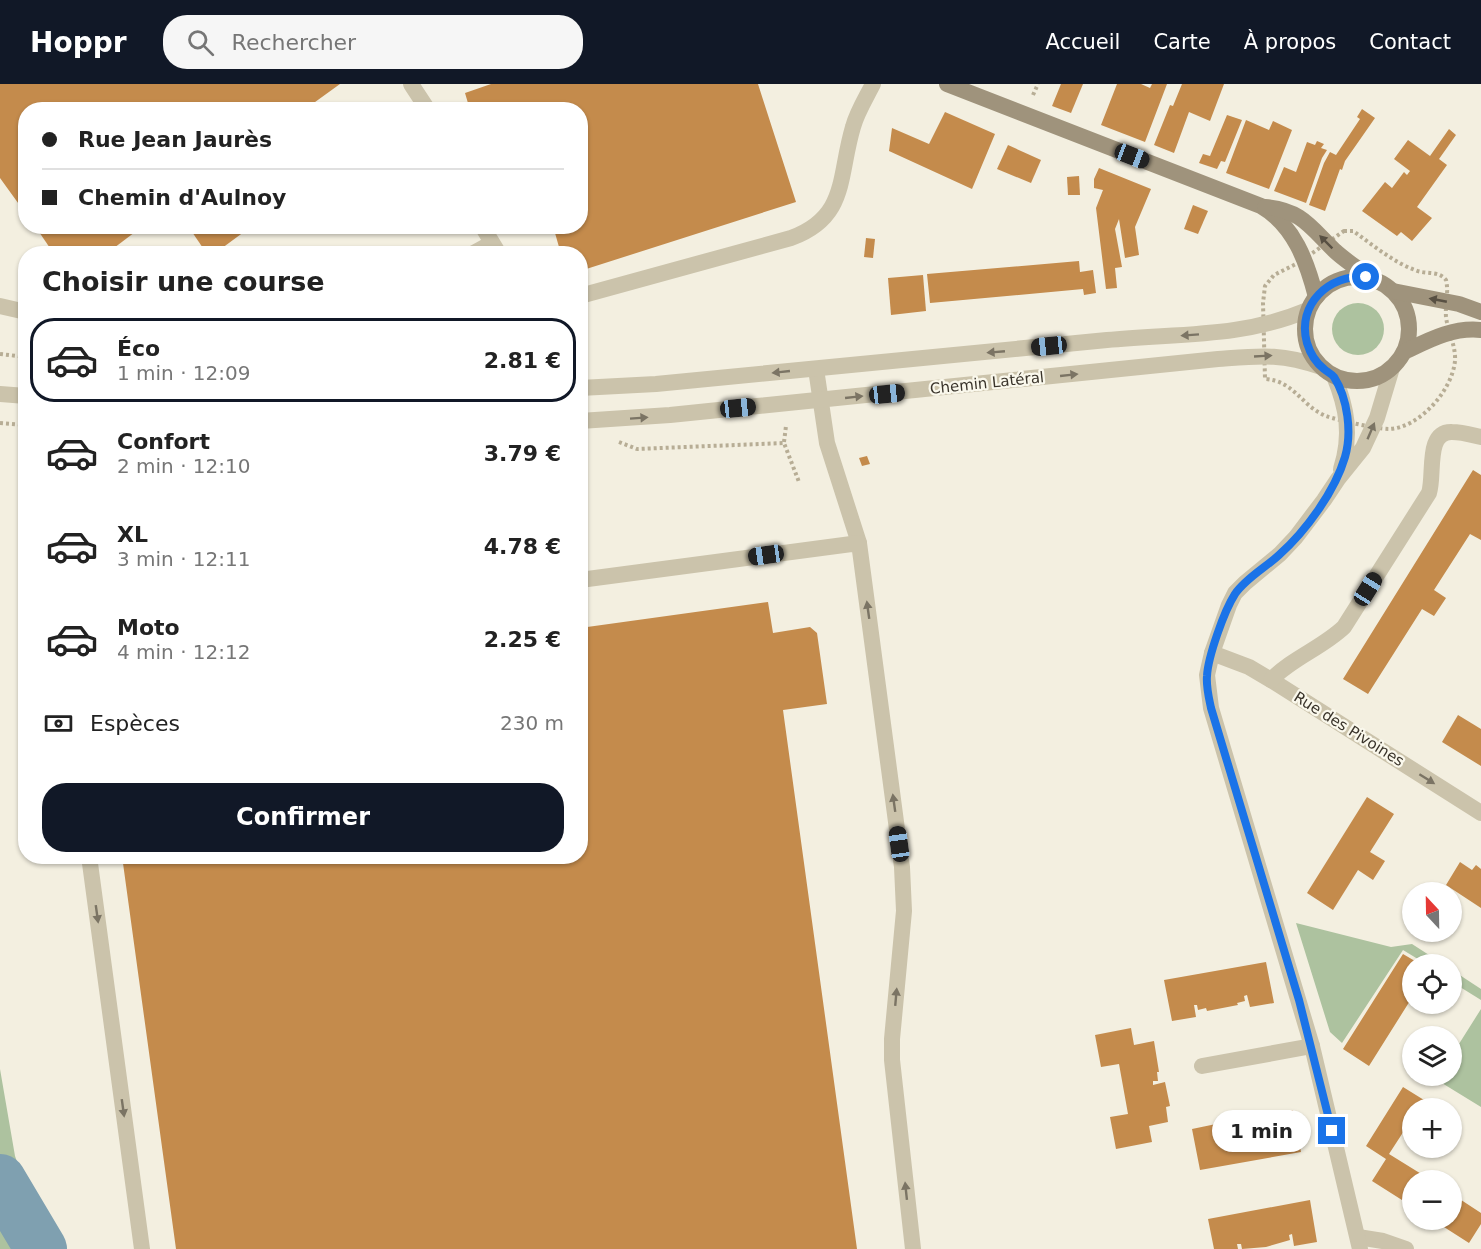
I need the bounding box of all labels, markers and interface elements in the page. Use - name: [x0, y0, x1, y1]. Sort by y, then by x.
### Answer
- search box: [163, 15, 583, 69]
- text: Hoppr: [30, 26, 127, 59]
- icon: search: [184, 26, 217, 59]
- text: Rechercher: [232, 30, 356, 55]
- text: Accueil: [1045, 30, 1120, 54]
- text: Carte: [1153, 30, 1211, 54]
- text: À propos: [1244, 30, 1336, 54]
- text: Contact: [1369, 30, 1451, 54]
- text: Rue Jean Jaurès: [78, 127, 272, 152]
- car: [1112, 141, 1152, 171]
- text: Chemin d'Aulnoy: [78, 185, 286, 210]
- one-way arrow: [1319, 235, 1333, 249]
- route start: [1352, 263, 1379, 290]
- text: Choisir une course: [42, 266, 325, 297]
- one-way arrow: [1428, 295, 1447, 304]
- one-way arrow: [1180, 330, 1199, 340]
- icon: car: [45, 333, 99, 387]
- car: [1030, 335, 1068, 357]
- text: Éco: [117, 336, 160, 361]
- one-way arrow: [986, 347, 1005, 357]
- text: 2.81 €: [484, 348, 561, 373]
- one-way arrow: [1253, 351, 1272, 360]
- text: 1 min · 12:09: [117, 361, 251, 385]
- one-way arrow: [771, 367, 790, 377]
- street label: Chemin Latéral: [929, 368, 1045, 398]
- one-way arrow: [1059, 370, 1078, 380]
- car: [868, 383, 906, 405]
- one-way arrow: [844, 392, 863, 402]
- car: [719, 397, 757, 419]
- one-way arrow: [629, 413, 648, 422]
- one-way arrow: [1366, 422, 1376, 440]
- icon: car: [45, 426, 99, 480]
- text: Confort: [117, 429, 210, 454]
- text: 3.79 €: [484, 441, 561, 466]
- text: 2 min · 12:10: [117, 454, 251, 478]
- icon: car: [45, 519, 99, 573]
- text: XL: [117, 522, 148, 547]
- text: 4.78 €: [484, 534, 561, 559]
- car: [747, 544, 785, 566]
- text: 3 min · 12:11: [117, 547, 251, 571]
- car: [1351, 569, 1385, 609]
- one-way arrow: [863, 600, 872, 619]
- icon: car: [45, 612, 99, 666]
- text: Moto: [117, 615, 180, 640]
- text: 2.25 €: [484, 627, 561, 652]
- text: 4 min · 12:12: [117, 640, 251, 664]
- street label: Rue des Pivoines: [1291, 688, 1407, 770]
- icon: cash: [42, 707, 75, 740]
- text: Espèces: [90, 711, 180, 736]
- text: 230 m: [500, 711, 564, 735]
- one-way arrow: [1419, 773, 1435, 784]
- button: Confirmer: [42, 783, 564, 852]
- one-way arrow: [889, 793, 898, 812]
- car: [888, 825, 910, 863]
- north arrow: [1402, 882, 1462, 942]
- map controls: [1402, 882, 1462, 1230]
- one-way arrow: [92, 905, 102, 924]
- button: locate: [1402, 954, 1462, 1014]
- one-way arrow: [891, 987, 901, 1006]
- button: layers: [1402, 1026, 1462, 1086]
- one-way arrow: [118, 1098, 127, 1117]
- button: +: [1402, 1098, 1462, 1158]
- callout: 1 min: [1212, 1110, 1311, 1152]
- route end: [1318, 1117, 1345, 1144]
- text: 1 min: [1230, 1119, 1293, 1143]
- button: −: [1402, 1170, 1462, 1230]
- one-way arrow: [901, 1181, 911, 1200]

